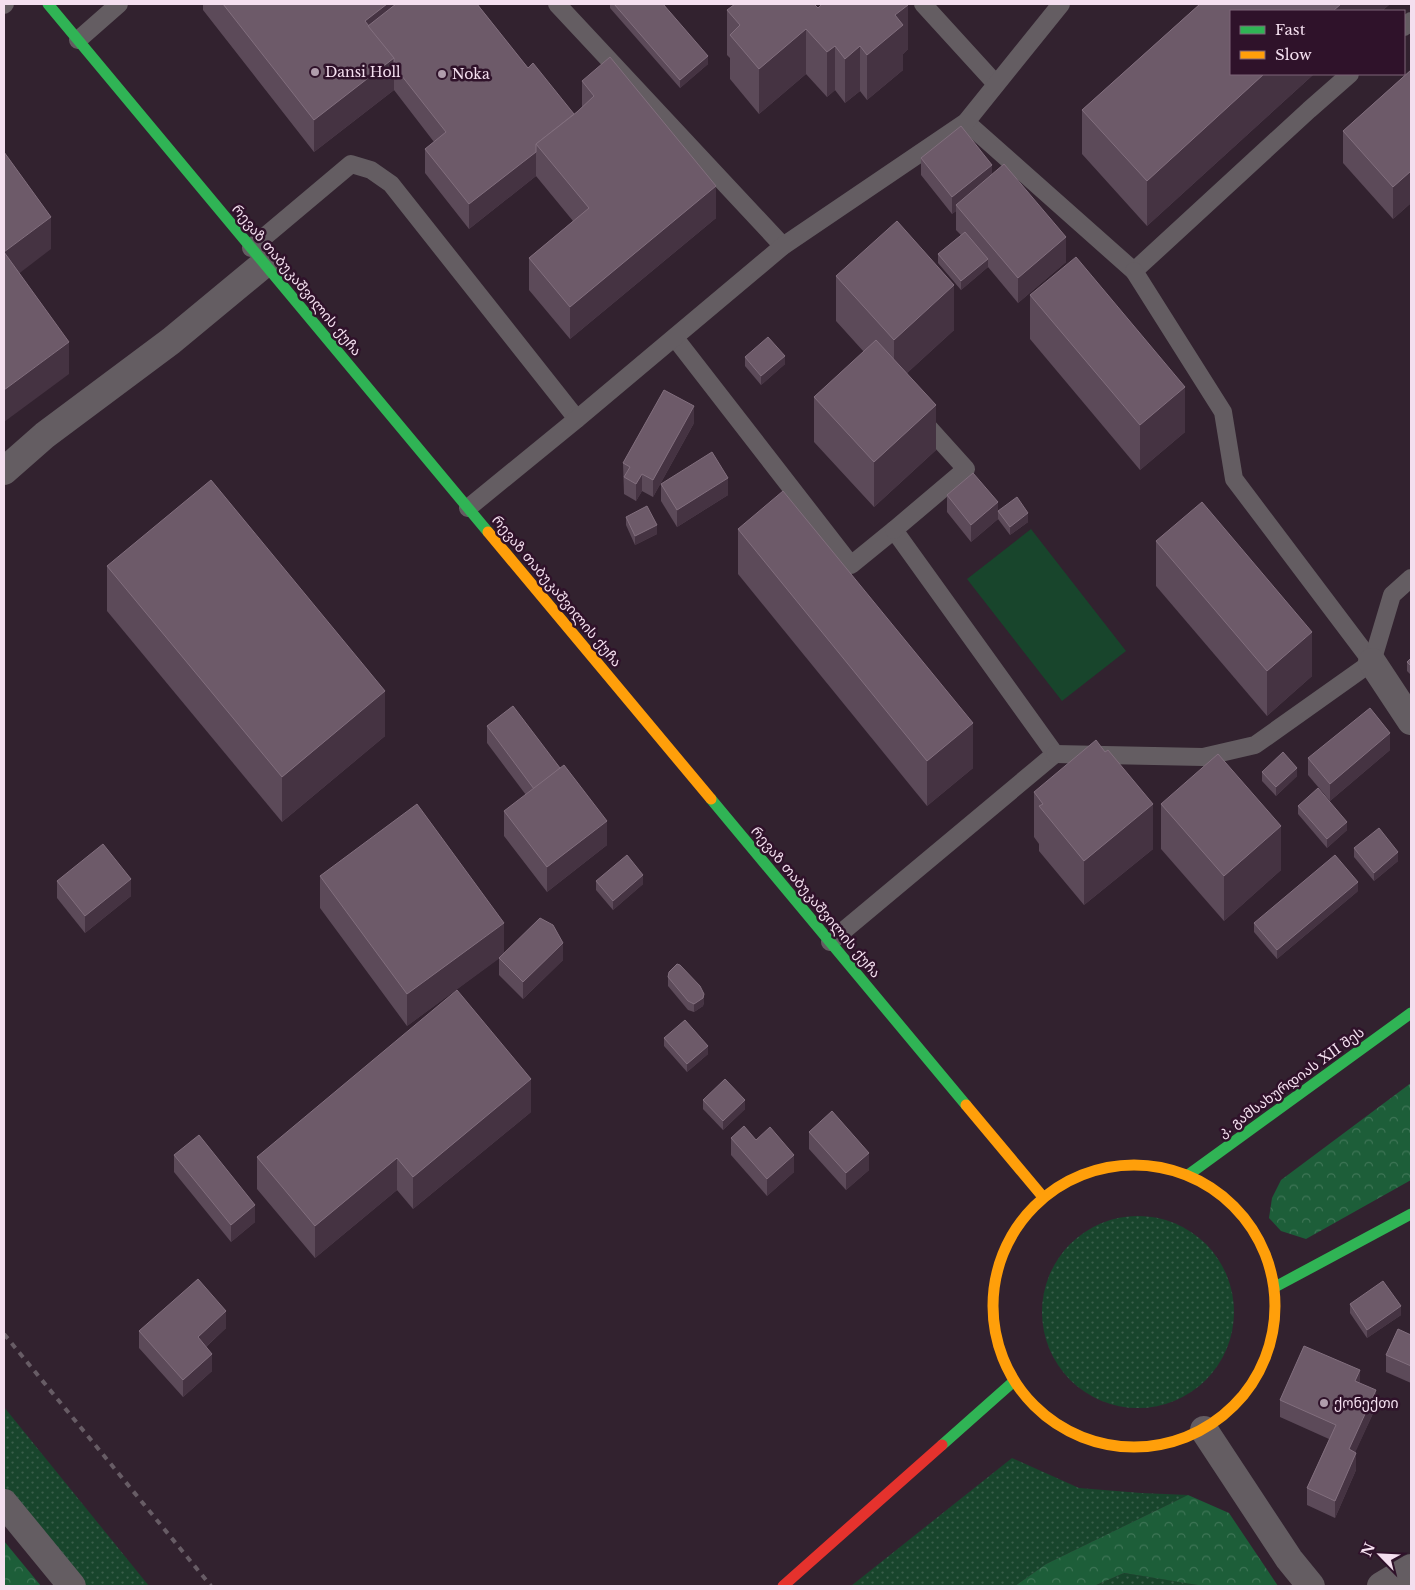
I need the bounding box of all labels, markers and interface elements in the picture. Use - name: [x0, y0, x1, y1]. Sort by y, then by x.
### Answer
- legend: [1230, 10, 1405, 75]
- text: Fast: [1275, 20, 1306, 39]
- text: Slow: [1275, 45, 1312, 64]
- place label: Dansi Holl: [325, 63, 401, 81]
- place label: Noka: [452, 65, 490, 83]
- marker: Dansi Holl: [309, 66, 321, 78]
- marker: Noka: [436, 68, 448, 80]
- street label: რევაზ თაბუკაშვილის ქუჩა: [228, 201, 366, 359]
- street label: რევაზ თაბუკაშვილის ქუჩა: [488, 512, 626, 670]
- street label: რევაზ თაბუკაშვილის ქუჩა: [747, 823, 885, 981]
- street label: კ. გამსახურდიას XII შეს: [1214, 1023, 1368, 1141]
- place label: ქონექთი: [1334, 1394, 1399, 1412]
- marker: ქონექთი: [1318, 1397, 1330, 1409]
- north arrow: [1355, 1530, 1405, 1580]
- text: N: [1357, 1540, 1379, 1559]

